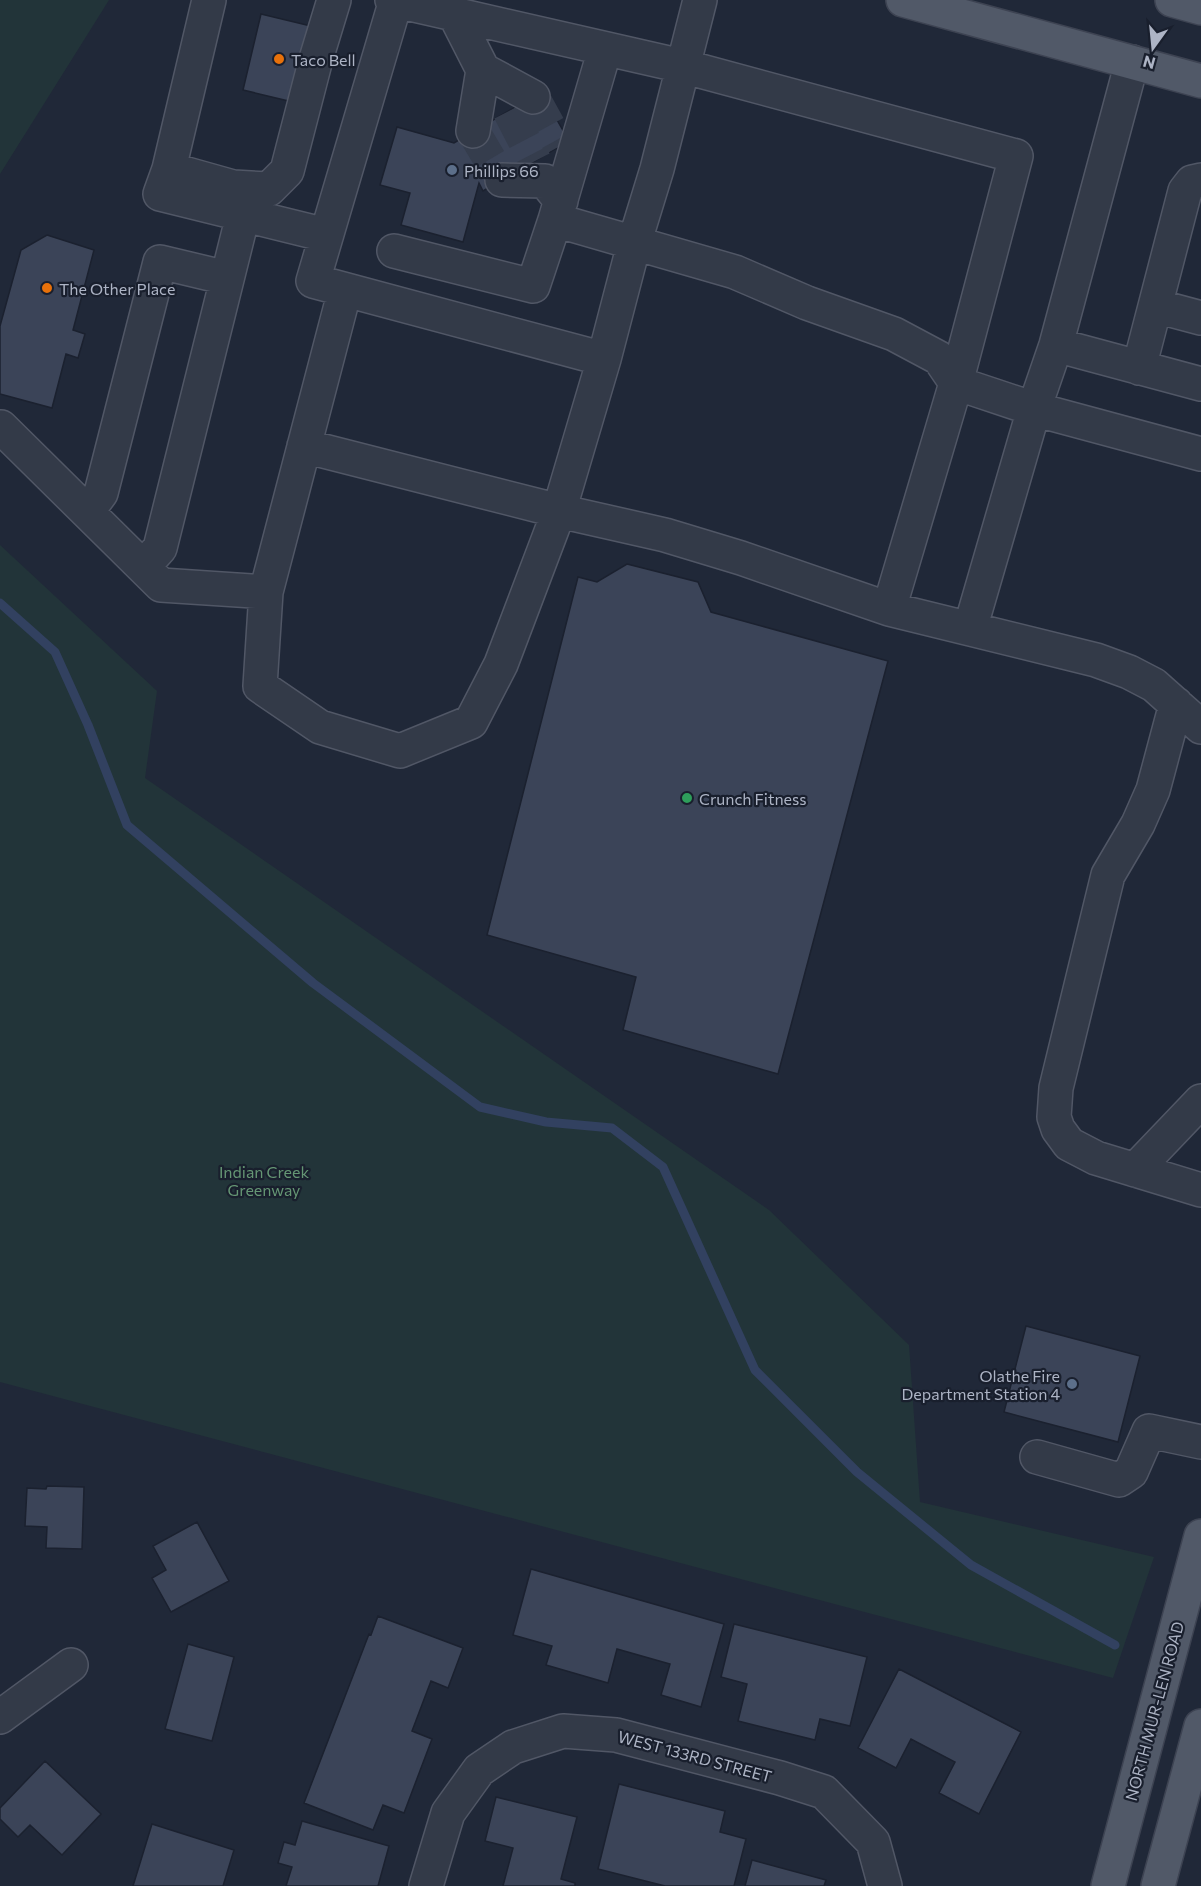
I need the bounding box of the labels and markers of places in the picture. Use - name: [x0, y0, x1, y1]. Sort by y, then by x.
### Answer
- place label: Taco Bell: [291, 50, 356, 69]
- marker: Taco Bell: [272, 52, 286, 66]
- place label: Phillips 66: [464, 161, 539, 180]
- marker: Phillips 66: [445, 163, 459, 177]
- place label: The Other Place: [59, 279, 175, 298]
- marker: The Other Place: [40, 281, 54, 295]
- place label: Crunch Fitness: [699, 789, 807, 808]
- marker: Crunch Fitness: [680, 791, 694, 805]
- place label: Olathe Fire Department Station 4: [902, 1366, 1060, 1403]
- marker: Olathe Fire Department Station 4: [1065, 1377, 1079, 1391]

